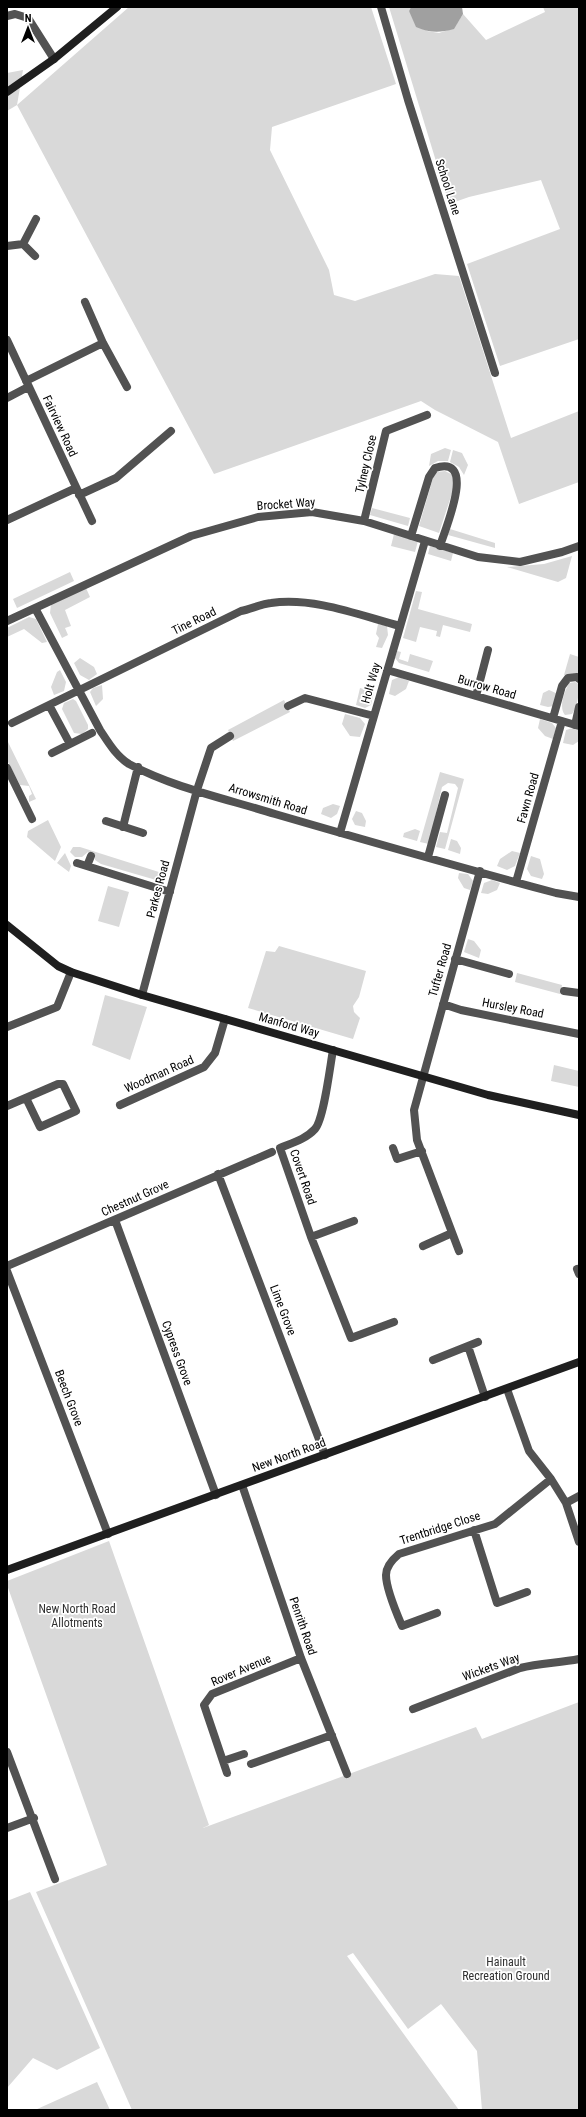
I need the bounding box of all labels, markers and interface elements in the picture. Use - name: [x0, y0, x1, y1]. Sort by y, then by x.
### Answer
- north arrow: [8, 8, 48, 48]
- text: N: [25, 12, 32, 25]
- street label: School Lane: [432, 157, 464, 217]
- street label: Fairview Road: [40, 393, 80, 459]
- street label: Tylney Close: [353, 433, 380, 495]
- street label: Brocket Way: [256, 495, 316, 513]
- street label: Tine Road: [170, 604, 218, 638]
- street label: Holt Way: [358, 661, 384, 705]
- street label: Burrow Road: [456, 672, 518, 702]
- street label: Fawn Road: [514, 771, 542, 825]
- street label: Arrowsmith Road: [227, 780, 309, 818]
- street label: Parkes Road: [144, 859, 172, 919]
- street label: Tufter Road: [426, 942, 454, 998]
- street label: Hursley Road: [481, 995, 545, 1021]
- street label: Manford Way: [257, 1010, 321, 1040]
- street label: Woodman Road: [122, 1052, 196, 1096]
- street label: Covert Road: [287, 1147, 319, 1207]
- street label: Chestnut Grove: [99, 1177, 171, 1219]
- street label: Lime Grove: [267, 1283, 299, 1338]
- street label: Cypress Grove: [159, 1319, 195, 1388]
- street label: Beech Grove: [52, 1368, 86, 1428]
- street label: New North Road: [250, 1435, 328, 1475]
- street label: Trentbridge Close: [398, 1508, 482, 1548]
- street label: Penrith Road: [287, 1595, 319, 1657]
- park label: New North Road Allotments: [38, 1602, 116, 1630]
- street label: Wickets Way: [461, 1650, 521, 1684]
- street label: Rover Avenue: [209, 1651, 274, 1689]
- park label: Hainault Recreation Ground: [462, 1955, 550, 1983]

